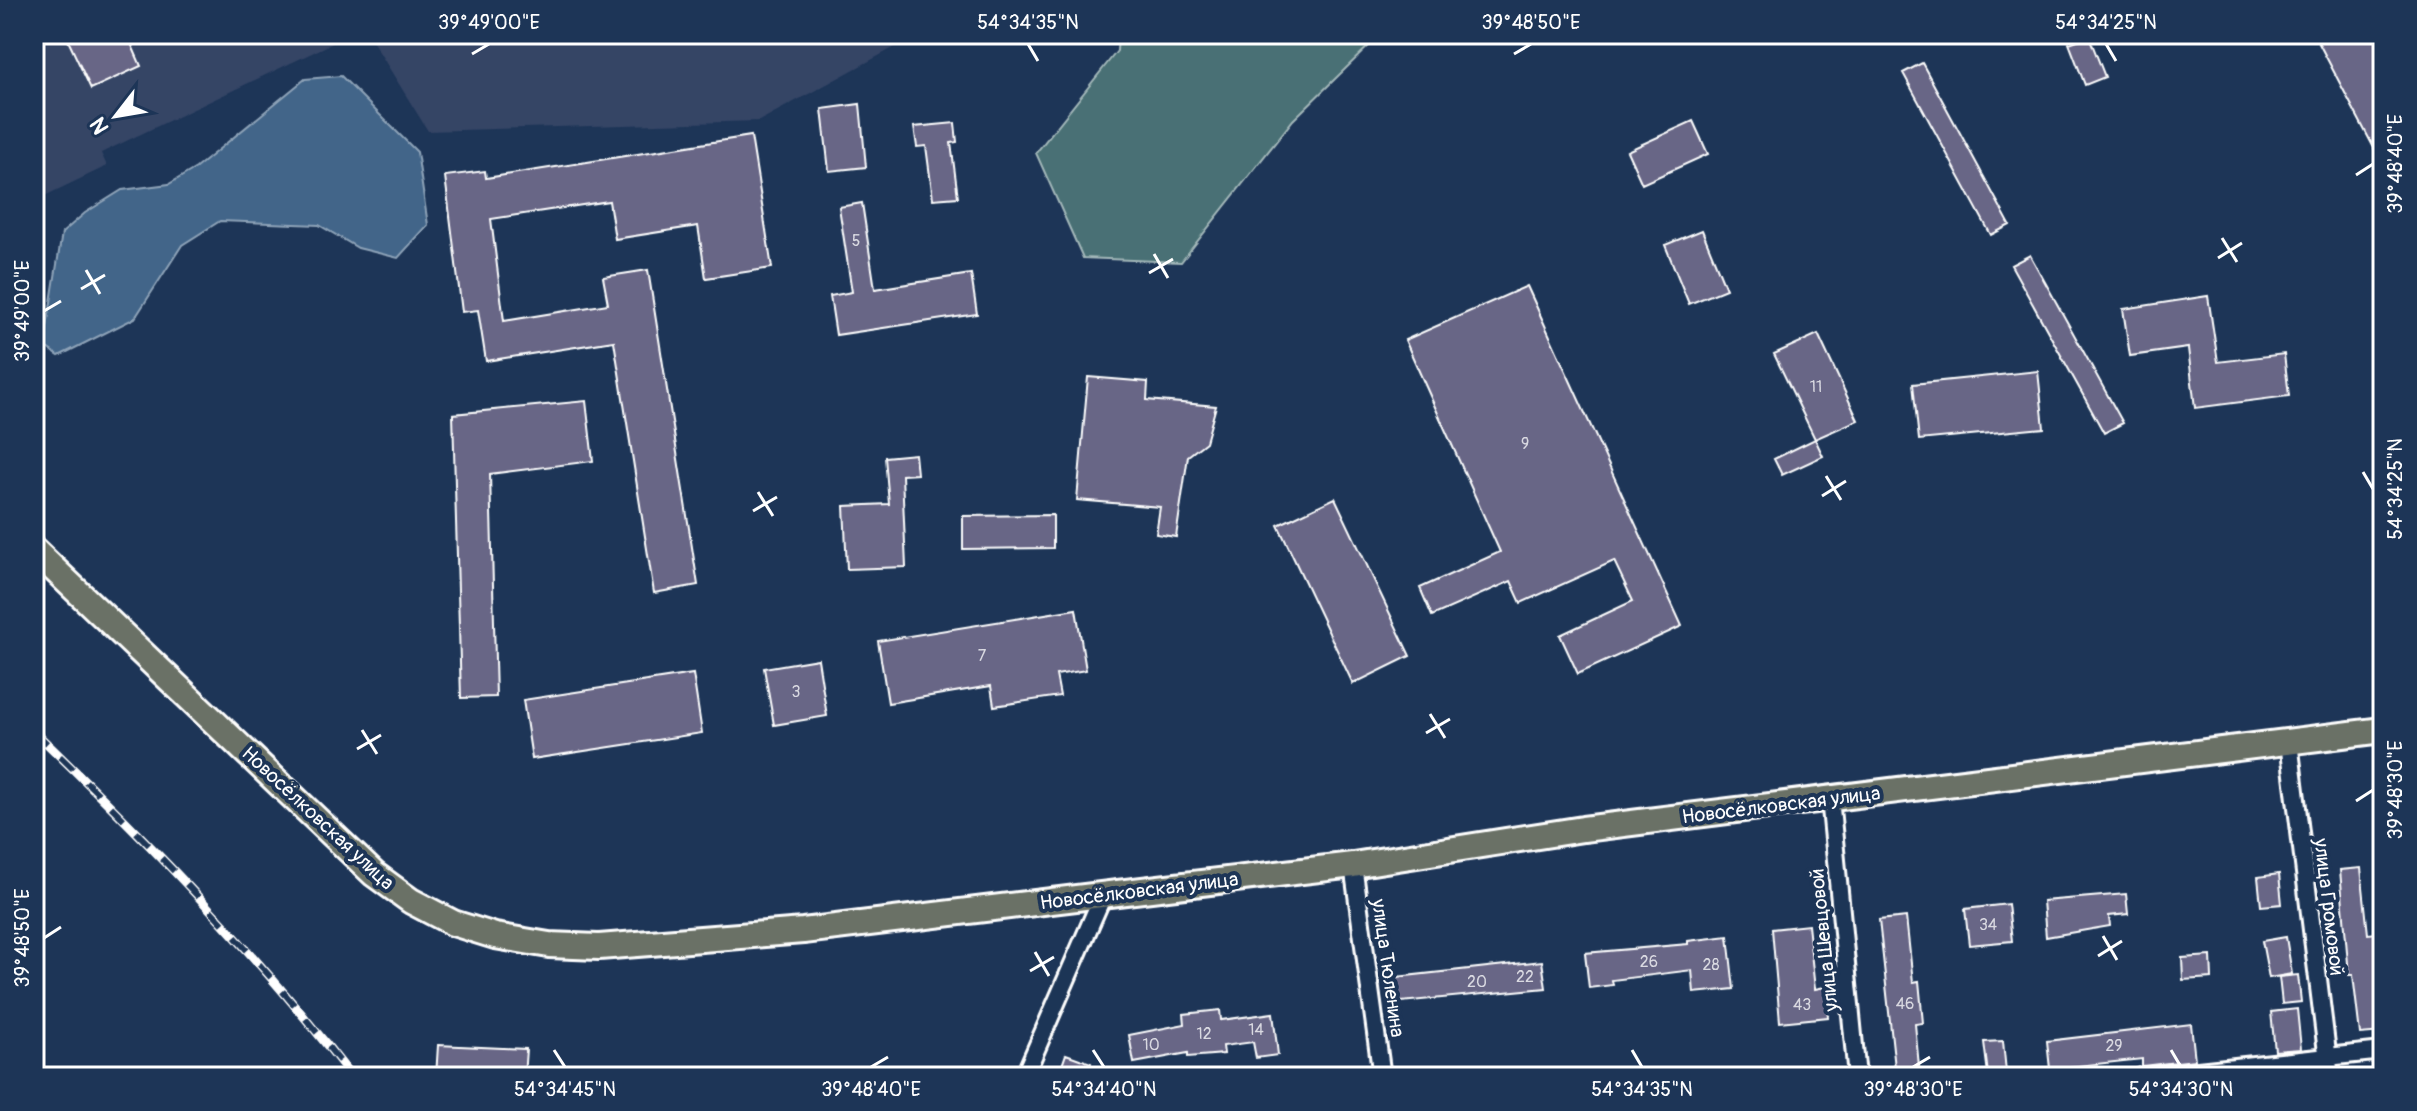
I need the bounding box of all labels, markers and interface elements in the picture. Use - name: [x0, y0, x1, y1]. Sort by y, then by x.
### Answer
- text: 39°49'00"E: [438, 10, 540, 35]
- text: 54°34'35"N: [977, 10, 1079, 35]
- text: 39°48'50"E: [1482, 10, 1580, 35]
- text: 54°34'25"N: [2055, 10, 2157, 35]
- north arrow: [76, 76, 156, 156]
- text: N: [84, 112, 116, 139]
- text: 39°48'40"E: [2383, 114, 2408, 214]
- house number: 5: [852, 231, 860, 251]
- text: 39°49'00"E: [10, 260, 35, 362]
- house number: 11: [1810, 377, 1822, 397]
- house number: 9: [1521, 434, 1529, 454]
- text: 54°34'25"N: [2383, 438, 2408, 540]
- house number: 7: [978, 646, 987, 666]
- house number: 3: [792, 682, 801, 702]
- text: 39°48'30"E: [2383, 740, 2408, 840]
- street label: Новосёлковская улица: [236, 741, 400, 895]
- street label: Новосёлковская улица: [1680, 780, 1882, 830]
- street label: улица Громовой: [2308, 836, 2350, 977]
- street label: Новосёлковская улица: [1038, 866, 1240, 916]
- street label: улица Шевцовой: [1804, 867, 1844, 1014]
- text: 39°48'50"E: [10, 889, 35, 987]
- street label: улица Тюленина: [1366, 896, 1410, 1039]
- house number: 34: [1979, 915, 1997, 935]
- house number: 26: [1640, 952, 1658, 972]
- house number: 28: [1702, 955, 1720, 975]
- house number: 22: [1516, 967, 1534, 987]
- house number: 20: [1467, 972, 1487, 992]
- house number: 46: [1896, 994, 1914, 1014]
- house number: 43: [1793, 995, 1811, 1015]
- house number: 14: [1248, 1020, 1264, 1040]
- house number: 12: [1196, 1024, 1212, 1044]
- house number: 10: [1142, 1035, 1160, 1055]
- house number: 29: [2105, 1036, 2123, 1056]
- text: 54°34'45"N: [514, 1077, 616, 1102]
- text: 39°48'40"E: [821, 1077, 921, 1102]
- text: 54°34'40"N: [1052, 1077, 1156, 1102]
- text: 54°34'35"N: [1591, 1077, 1693, 1102]
- text: 39°48'30"E: [1863, 1077, 1963, 1102]
- text: 54°34'30"N: [2129, 1077, 2233, 1102]

